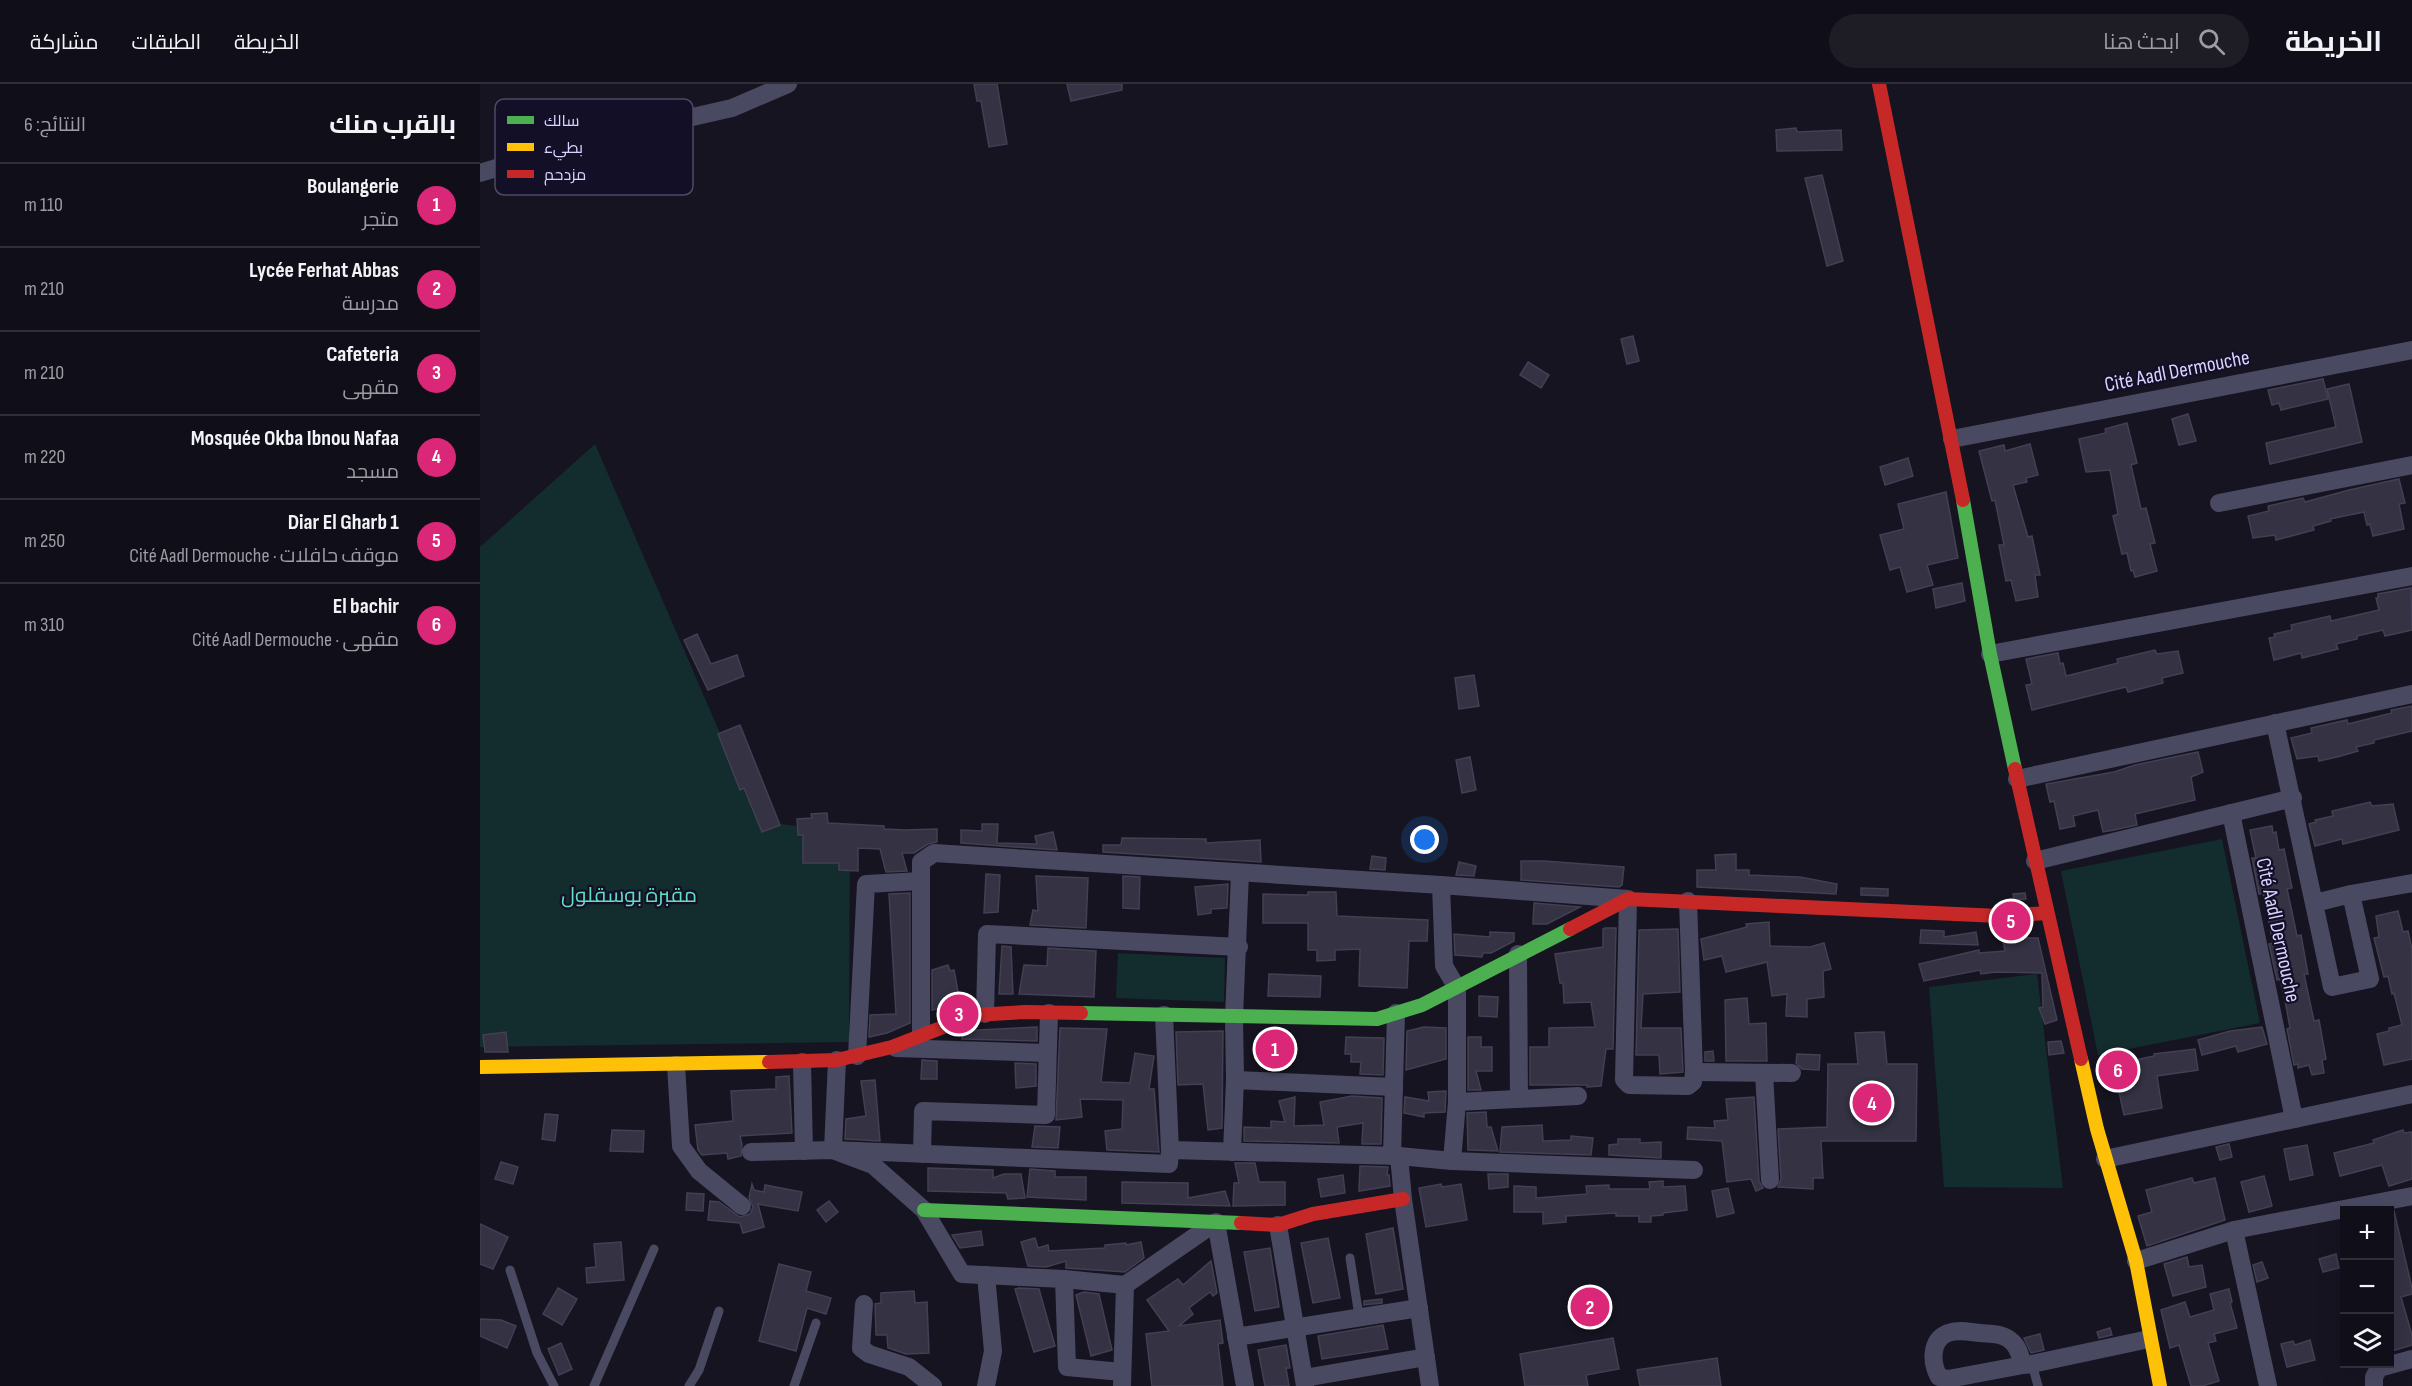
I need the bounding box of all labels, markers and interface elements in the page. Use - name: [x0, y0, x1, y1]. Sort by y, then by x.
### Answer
- search box: [1829, 14, 2249, 68]
- icon: search: [2195, 25, 2228, 58]
- text: الخريطة: [2285, 26, 2382, 59]
- text: ابحث هنا: [2103, 29, 2180, 56]
- text: مشاركة: [30, 30, 99, 55]
- text: الطبقات: [132, 30, 201, 55]
- text: الخريطة: [234, 30, 300, 55]
- legend: [495, 99, 693, 195]
- text: بالقرب منك: [329, 110, 456, 141]
- text: سالك: [544, 112, 579, 131]
- text: النتائج: 6: [24, 113, 86, 137]
- text: بطيء: [544, 139, 583, 161]
- text: مزدحم: [544, 166, 586, 186]
- text: Boulangerie: [307, 173, 399, 200]
- text: 110 m: [24, 193, 63, 217]
- text: 1: [433, 193, 440, 217]
- text: متجر: [362, 208, 399, 232]
- text: Lycée Ferhat Abbas: [249, 257, 399, 284]
- text: 210 m: [24, 277, 64, 301]
- text: 2: [432, 277, 441, 301]
- text: مدرسة: [342, 292, 399, 316]
- text: Cafeteria: [326, 341, 399, 368]
- street label: Cité Aadl Dermouche: [2102, 345, 2252, 397]
- text: 210 m: [24, 361, 64, 385]
- text: 3: [432, 361, 441, 385]
- text: مقهى: [343, 376, 399, 400]
- text: Mosquée Okba Ibnou Nafaa: [191, 425, 399, 452]
- text: 220 m: [24, 445, 65, 469]
- text: 4: [432, 445, 441, 469]
- text: مسجد: [346, 460, 399, 484]
- text: Diar El Gharb 1: [288, 509, 399, 536]
- text: 250 m: [24, 529, 65, 553]
- text: 5: [432, 529, 441, 553]
- text: موقف حافلات · Cité Aadl Dermouche: [129, 544, 399, 568]
- text: El bachir: [333, 593, 399, 620]
- text: 310 m: [24, 613, 64, 637]
- text: 6: [432, 613, 441, 637]
- text: مقهى · Cité Aadl Dermouche: [192, 628, 399, 652]
- your location: [1410, 825, 1439, 854]
- street label: Cité Aadl Dermouche: [2250, 855, 2306, 1005]
- park label: مقبرة بوسقلول: [561, 883, 697, 908]
- pin: 5: [1992, 898, 2030, 944]
- pin: 3: [940, 992, 978, 1036]
- pin: 1: [1256, 1026, 1294, 1072]
- pin: 6: [2098, 1048, 2138, 1092]
- pin: 4: [1852, 1080, 1892, 1126]
- map controls: [2340, 1206, 2394, 1368]
- button: +: [2340, 1206, 2394, 1260]
- button: −: [2340, 1260, 2394, 1314]
- pin: 2: [1570, 1284, 1610, 1330]
- button: layers: [2340, 1314, 2394, 1368]

